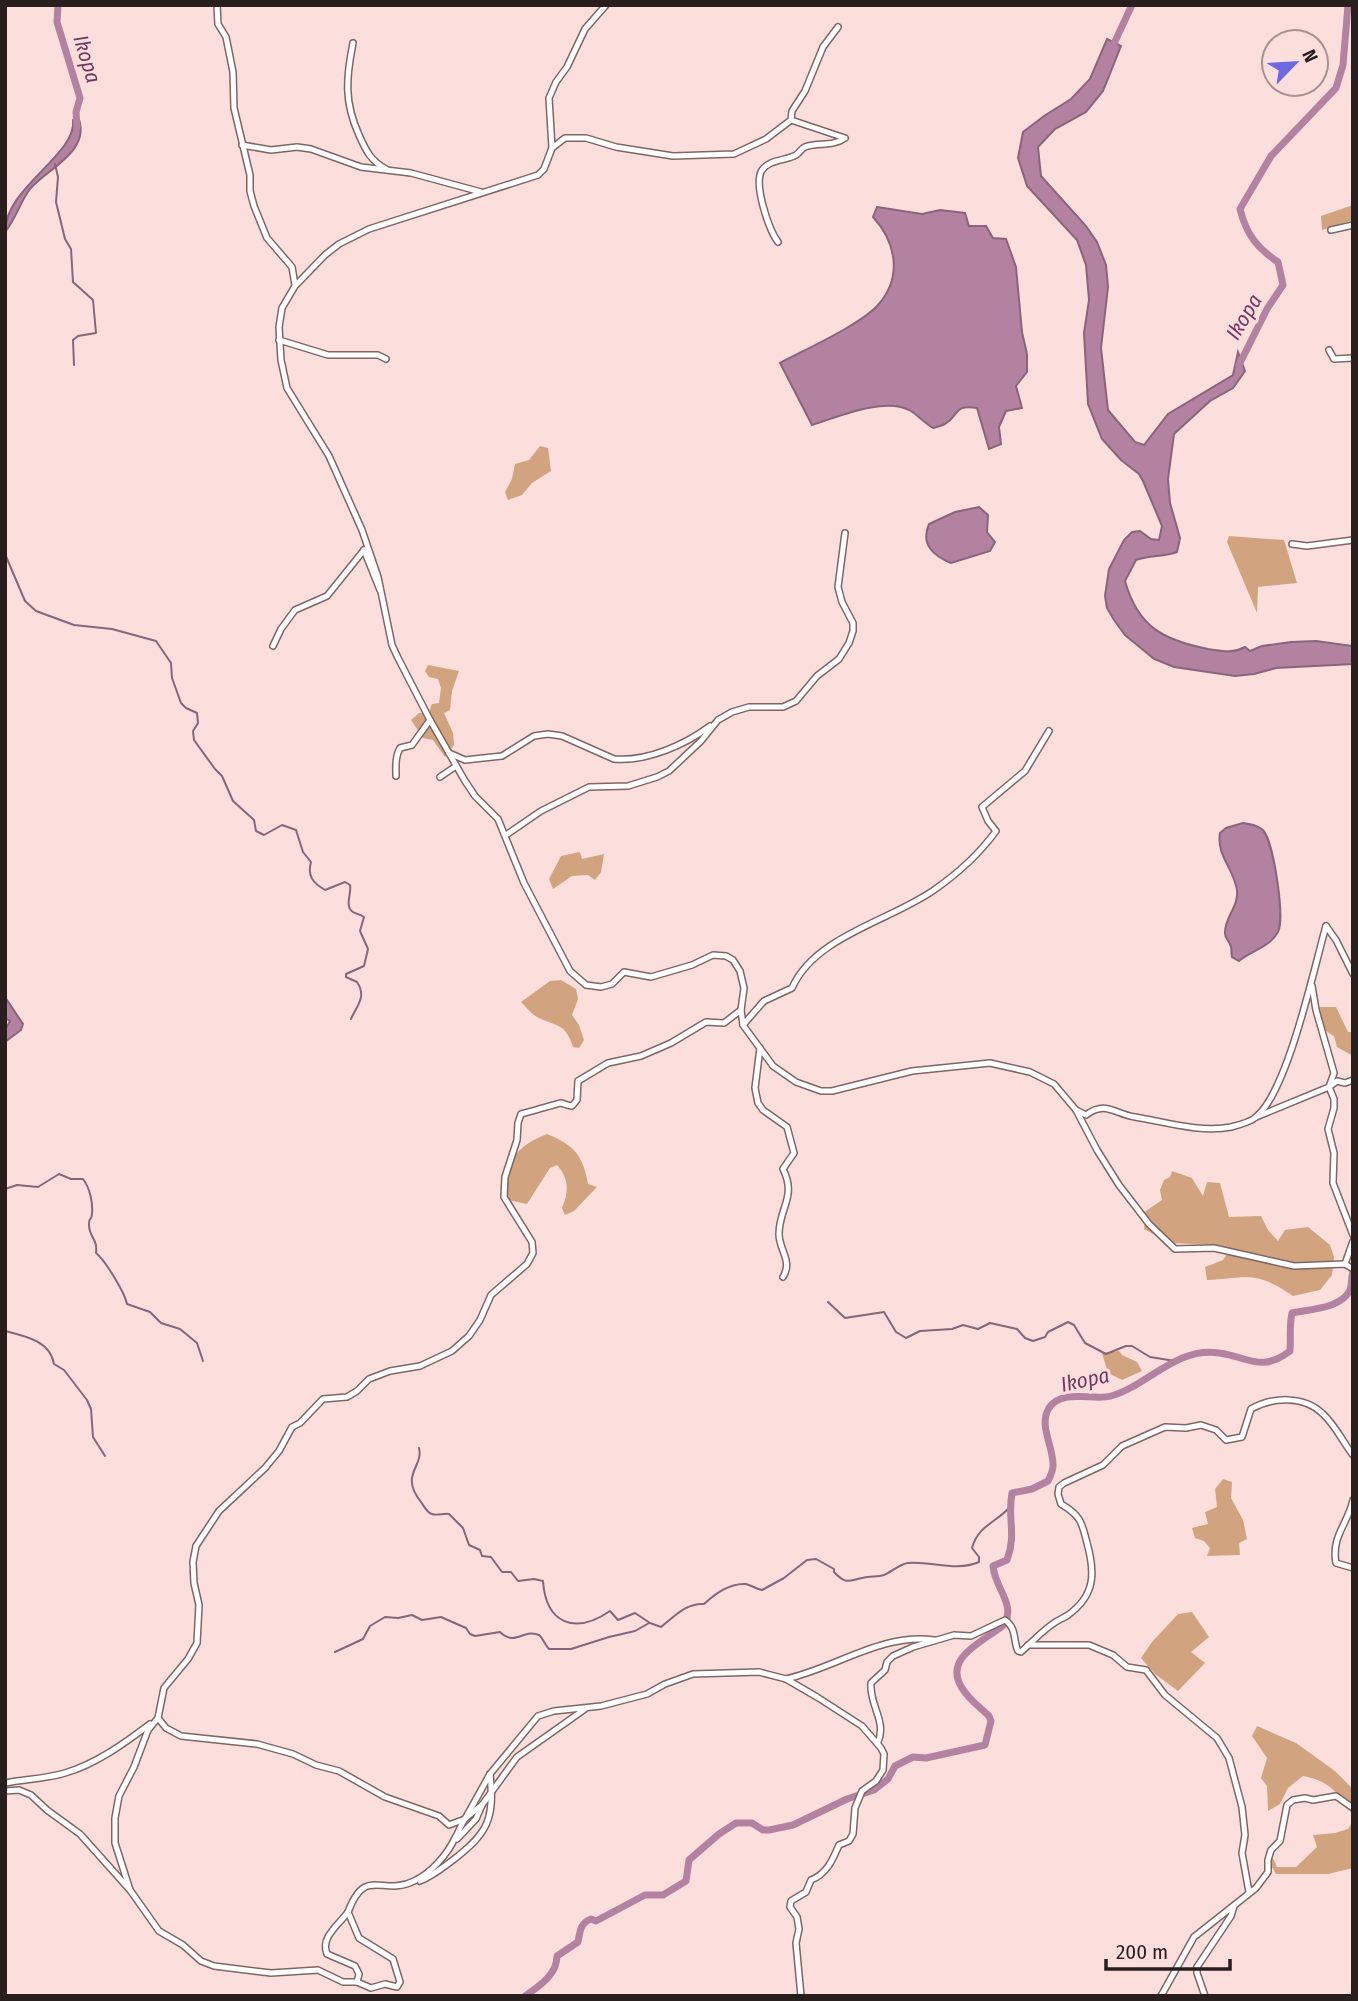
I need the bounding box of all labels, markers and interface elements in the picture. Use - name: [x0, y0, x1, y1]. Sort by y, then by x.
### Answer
- north arrow: [1260, 28, 1330, 98]
- water label: Ikopa: [67, 32, 107, 86]
- text: N: [1297, 46, 1323, 66]
- water label: Ikopa: [1220, 289, 1268, 345]
- water label: Ikopa: [1058, 1362, 1112, 1398]
- scale bar: [1106, 1927, 1230, 1971]
- text: 200 m: [1116, 1939, 1168, 1965]

